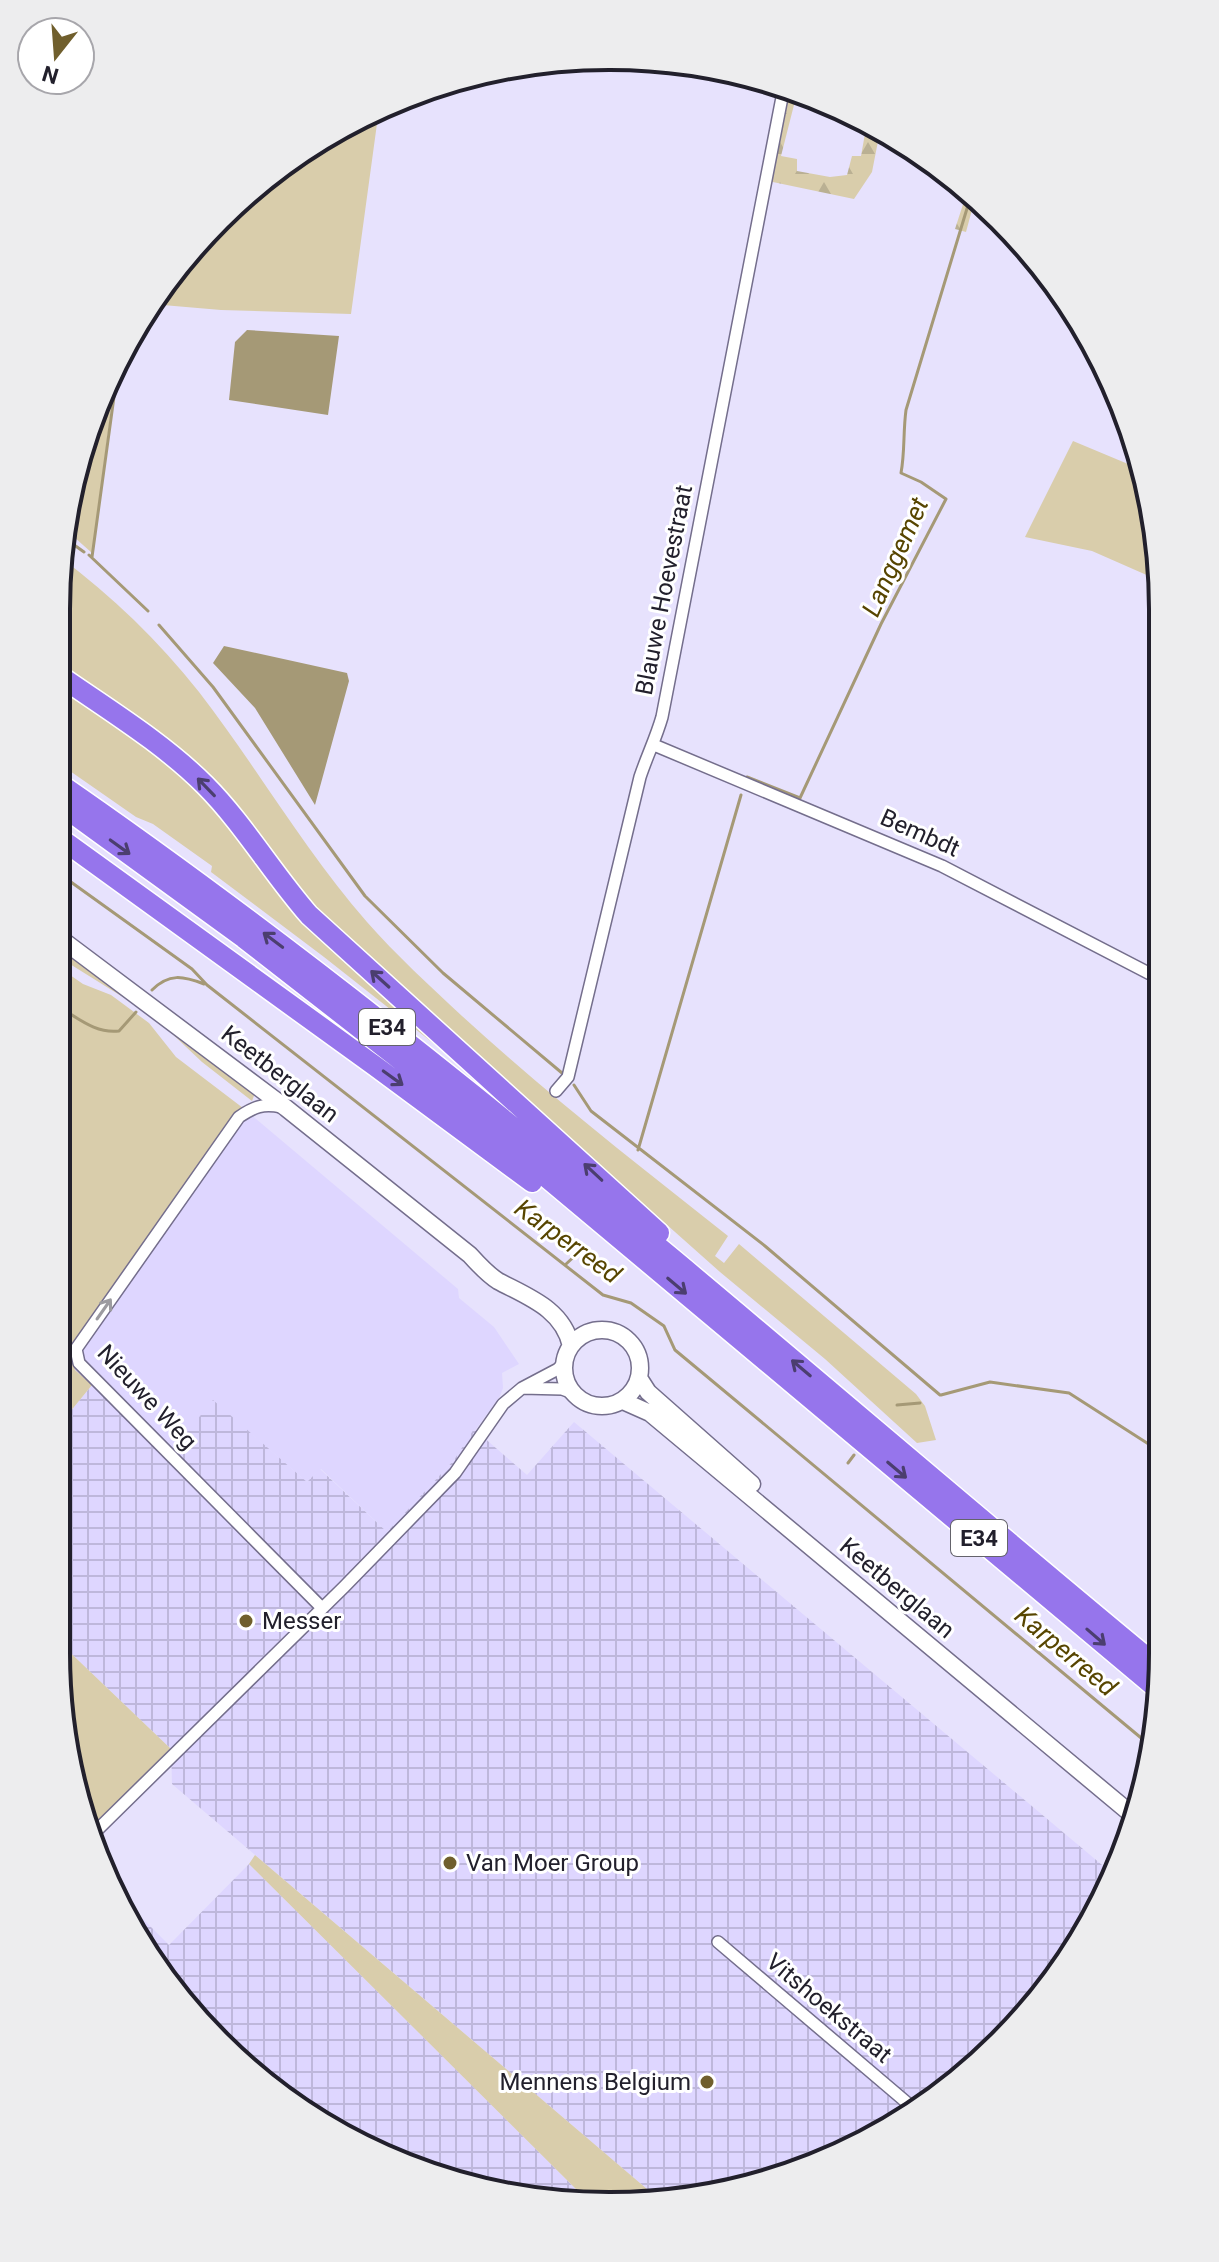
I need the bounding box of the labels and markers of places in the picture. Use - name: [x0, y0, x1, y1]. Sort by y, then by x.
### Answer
- place label: Messer: [262, 1607, 341, 1635]
- marker: Messer: [237, 1612, 255, 1630]
- place label: Van Moer Group: [466, 1849, 639, 1877]
- marker: Van Moer Group: [441, 1854, 459, 1872]
- place label: Mennens Belgium: [499, 2068, 691, 2096]
- marker: Mennens Belgium: [698, 2073, 716, 2091]

